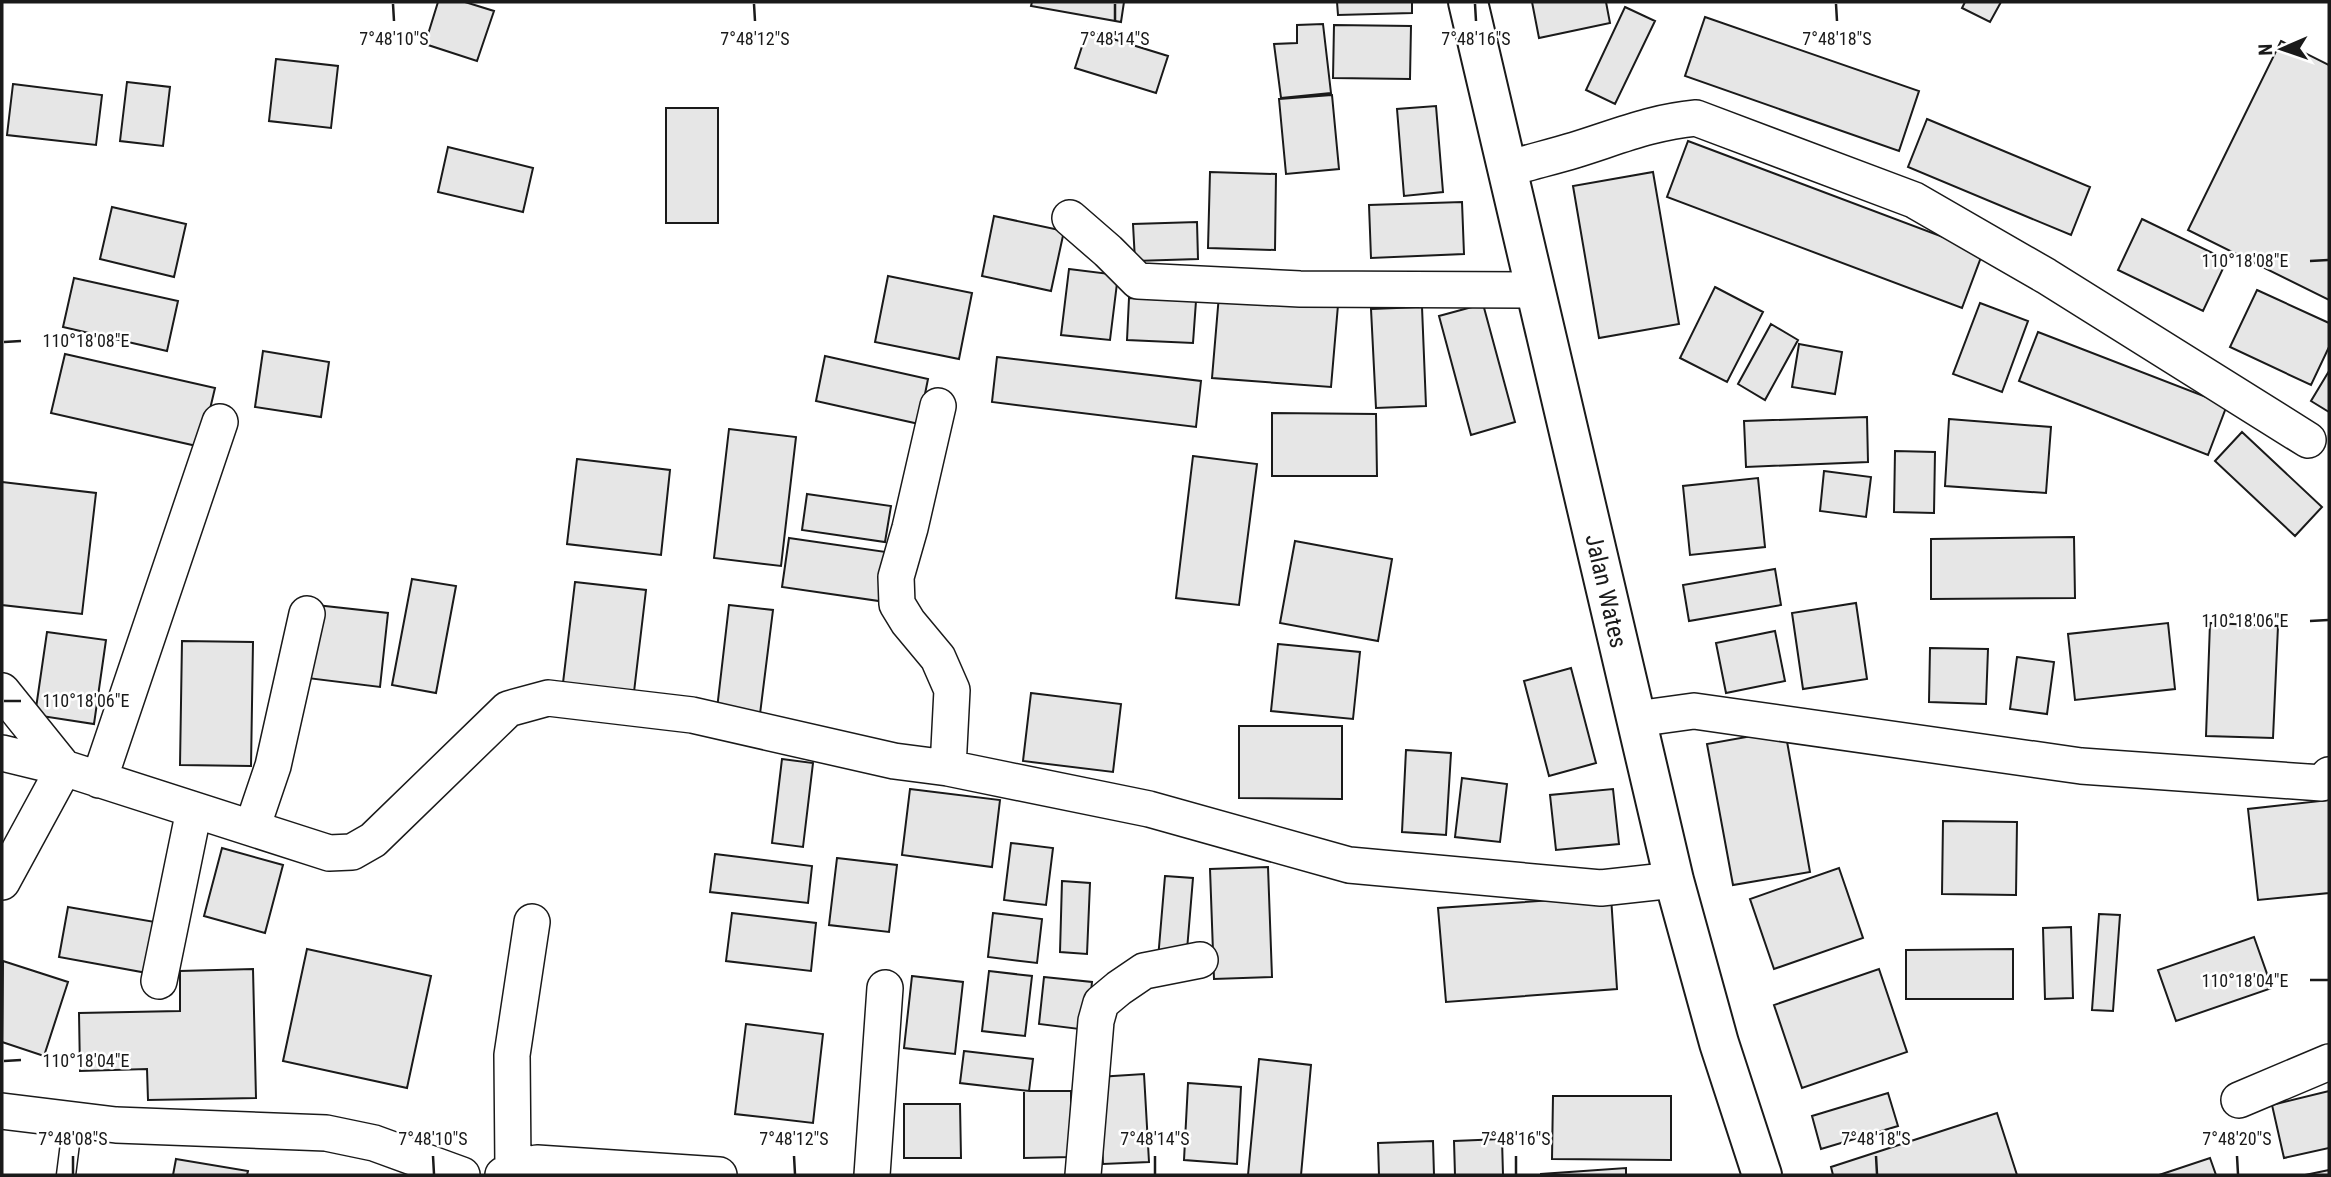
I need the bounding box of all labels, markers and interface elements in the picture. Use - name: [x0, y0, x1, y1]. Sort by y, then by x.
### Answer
- north arrow: [2247, 14, 2317, 84]
- text: 7°48'10"S: [359, 28, 429, 49]
- text: 7°48'12"S: [720, 28, 790, 49]
- text: 7°48'14"S: [1080, 28, 1150, 49]
- text: 7°48'16"S: [1441, 28, 1511, 49]
- text: 7°48'18"S: [1802, 28, 1872, 49]
- text: N: [2254, 43, 2277, 56]
- text: 110°18'08"E: [2202, 250, 2288, 271]
- text: 110°18'08"E: [43, 330, 129, 351]
- street label: Jalan Wates: [1579, 531, 1633, 651]
- text: 110°18'06"E: [2202, 610, 2288, 631]
- text: 110°18'06"E: [43, 690, 129, 711]
- text: 110°18'04"E: [2202, 970, 2288, 991]
- text: 110°18'04"E: [43, 1050, 129, 1071]
- text: 7°48'08"S: [38, 1128, 108, 1149]
- text: 7°48'10"S: [398, 1128, 468, 1149]
- text: 7°48'12"S: [759, 1128, 829, 1149]
- text: 7°48'14"S: [1120, 1128, 1190, 1149]
- text: 7°48'16"S: [1481, 1128, 1551, 1149]
- text: 7°48'18"S: [1841, 1128, 1911, 1149]
- text: 7°48'20"S: [2202, 1128, 2272, 1149]

